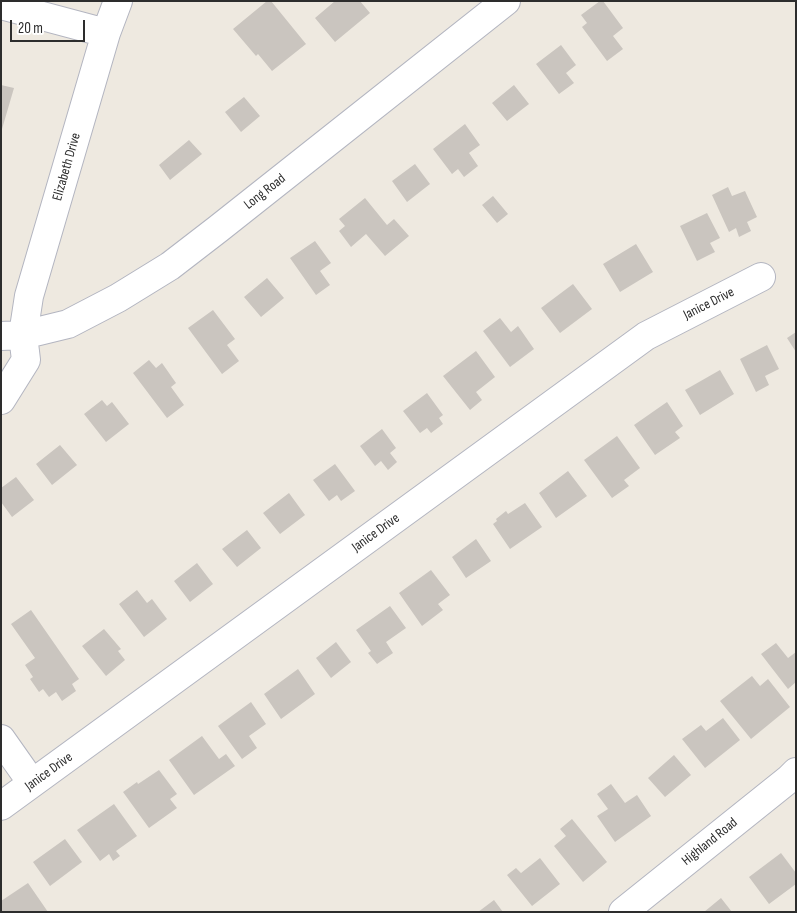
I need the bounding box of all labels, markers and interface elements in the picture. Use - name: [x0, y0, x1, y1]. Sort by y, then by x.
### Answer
- scale bar: [12, 10, 88, 42]
- text: 20 m: [18, 19, 43, 38]
- street label: Elizabeth Drive: [49, 131, 85, 203]
- street label: Long Road: [241, 171, 289, 213]
- street label: Janice Drive: [681, 284, 737, 324]
- street label: Janice Drive: [349, 510, 403, 556]
- street label: Janice Drive: [22, 749, 76, 795]
- street label: Highland Road: [679, 814, 741, 870]

